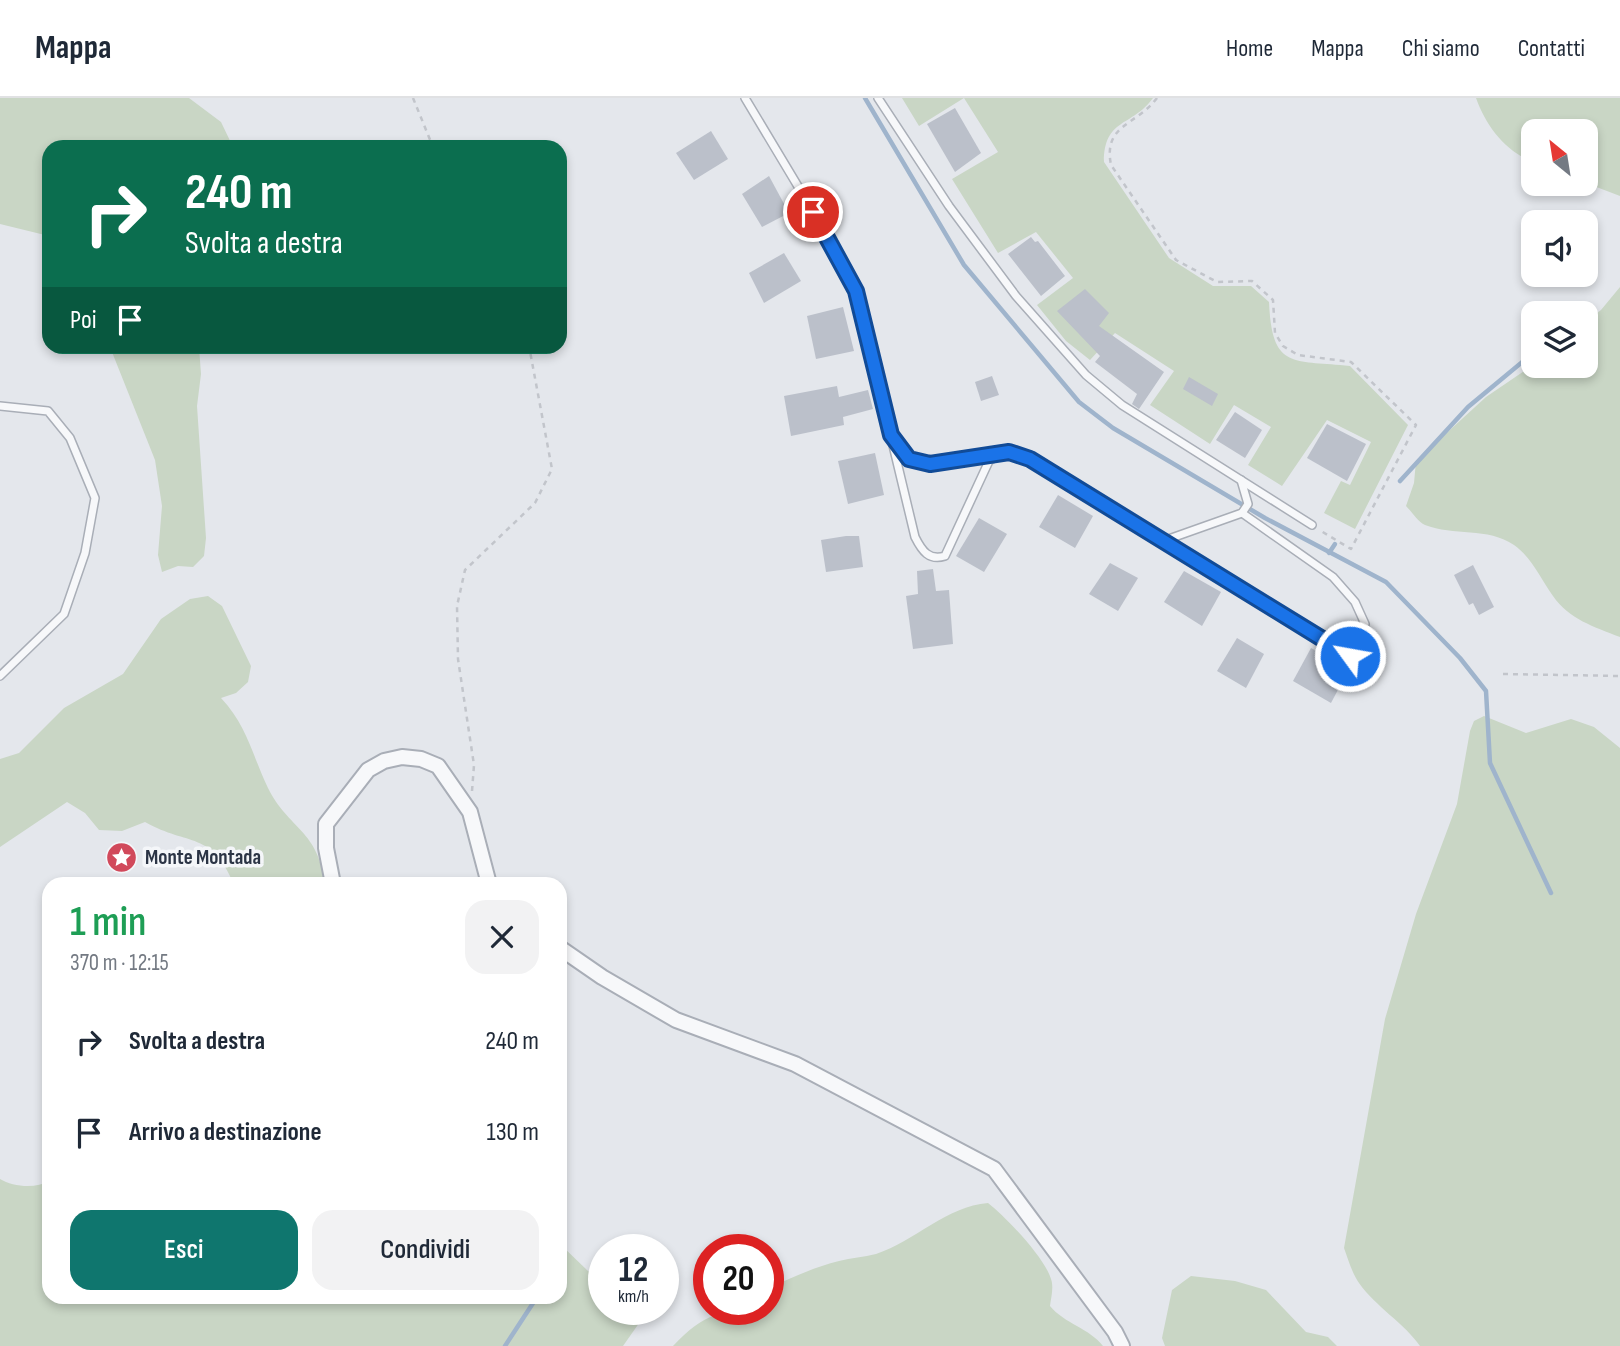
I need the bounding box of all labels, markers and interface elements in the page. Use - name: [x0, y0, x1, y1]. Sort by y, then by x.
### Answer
- text: Mappa: [35, 28, 111, 68]
- text: Home: [1226, 34, 1273, 63]
- text: Mappa: [1311, 34, 1364, 63]
- text: Chi siamo: [1402, 34, 1480, 63]
- text: Contatti: [1518, 34, 1585, 63]
- north arrow: [1521, 119, 1598, 196]
- map controls: [1521, 119, 1598, 378]
- text: 240 m: [185, 164, 293, 223]
- icon: right: [70, 168, 161, 259]
- pin: [783, 182, 843, 242]
- icon: arrive: [794, 193, 832, 231]
- button: sound: [1521, 210, 1598, 287]
- text: Svolta a destra: [185, 224, 343, 263]
- icon: arrive: [111, 301, 149, 339]
- button: layers: [1521, 301, 1598, 378]
- text: Poi: [70, 305, 97, 336]
- position arrow: [1313, 619, 1387, 693]
- place icon: Monte Montada: [105, 840, 139, 874]
- place label: Monte Montada: [145, 845, 261, 870]
- text: 1 min: [70, 897, 146, 948]
- button: close: [465, 900, 539, 974]
- text: 370 m · 12:15: [70, 949, 169, 977]
- icon: right: [70, 1023, 108, 1061]
- text: Svolta a destra: [129, 1026, 265, 1057]
- text: 240 m: [485, 1026, 539, 1057]
- icon: arrive: [70, 1114, 108, 1152]
- text: Arrivo a destinazione: [129, 1117, 322, 1148]
- text: 130 m: [487, 1117, 539, 1148]
- button: Esci: [70, 1210, 298, 1290]
- button: Condividi: [312, 1210, 539, 1290]
- speed limit sign: 20: [693, 1234, 784, 1325]
- text: 12: [619, 1249, 648, 1292]
- text: km/h: [618, 1286, 649, 1307]

